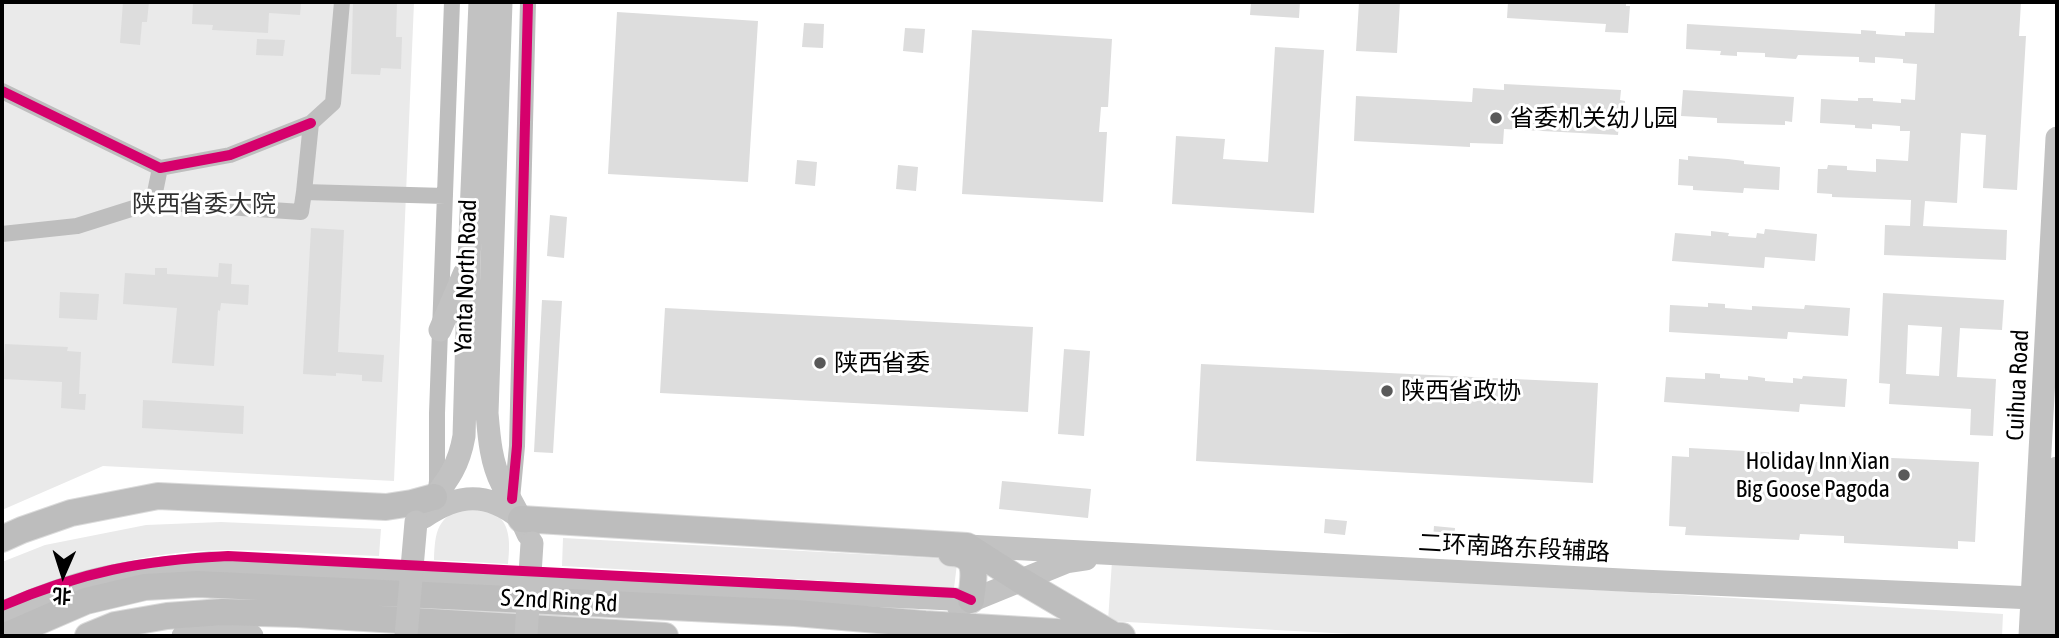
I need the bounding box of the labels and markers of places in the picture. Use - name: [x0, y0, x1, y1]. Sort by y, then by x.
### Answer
- place label: 省委机关幼儿园: [1510, 104, 1678, 132]
- marker: 省委机关幼儿园: [1488, 110, 1504, 126]
- place label: 陕西省委: [834, 349, 930, 377]
- marker: 陕西省委: [812, 355, 828, 371]
- place label: 陕西省政协: [1401, 377, 1521, 405]
- marker: 陕西省政协: [1379, 383, 1395, 399]
- place label: Holiday Inn Xian Big Goose Pagoda: [1735, 447, 1890, 503]
- marker: Holiday Inn Xian Big Goose Pagoda: [1896, 467, 1912, 483]

